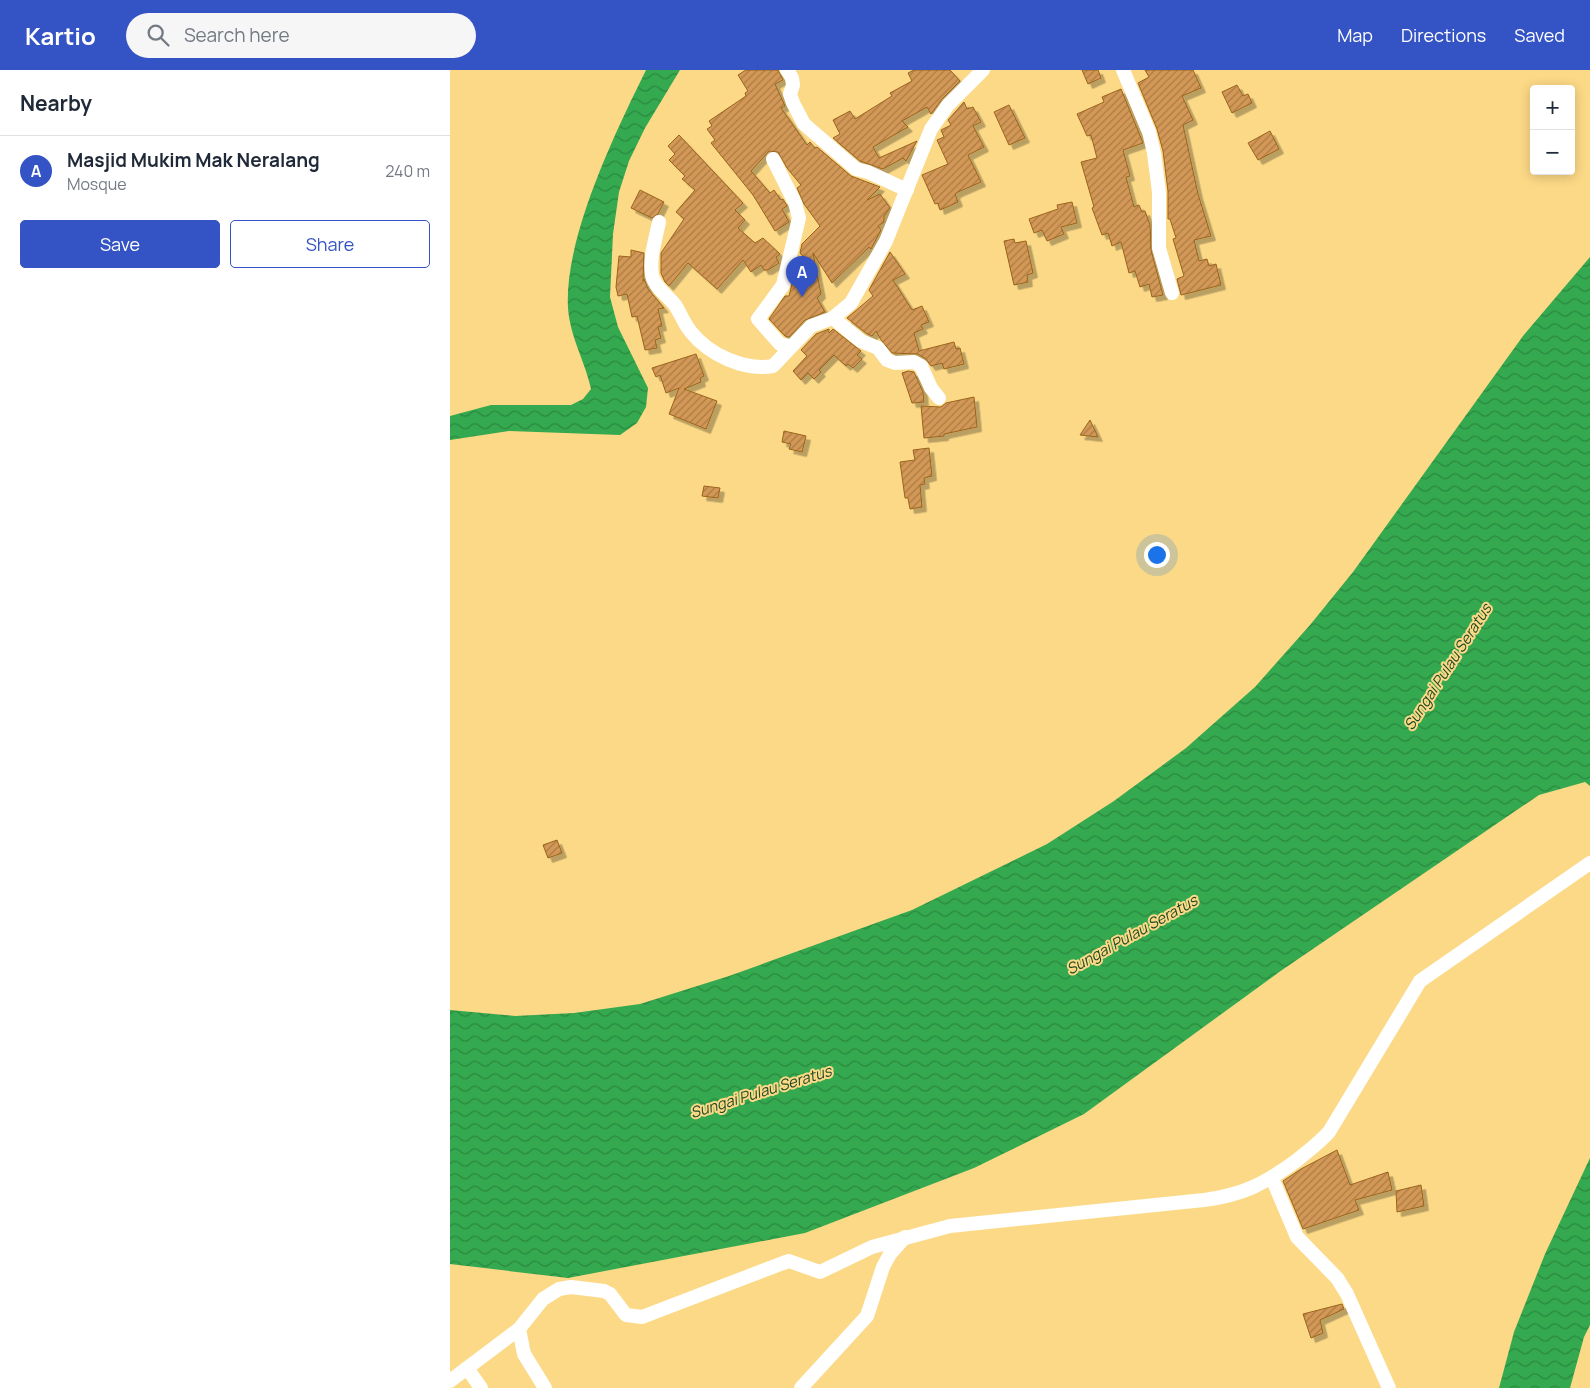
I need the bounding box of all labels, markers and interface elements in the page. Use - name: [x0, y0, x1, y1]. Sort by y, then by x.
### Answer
- search box: [126, 13, 476, 58]
- text: Kartio: [25, 19, 96, 52]
- icon: search: [144, 21, 172, 49]
- text: Search here: [184, 22, 290, 48]
- text: Map: [1337, 23, 1373, 47]
- text: Directions: [1401, 23, 1486, 47]
- text: Saved: [1514, 23, 1565, 47]
- map controls: [1530, 85, 1575, 175]
- button: +: [1530, 85, 1575, 130]
- text: Nearby: [20, 89, 92, 117]
- button: −: [1530, 130, 1575, 175]
- text: Masjid Mukim Mak Neralang: [67, 147, 320, 173]
- text: A: [31, 160, 41, 182]
- text: 240 m: [385, 160, 430, 182]
- text: Mosque: [67, 173, 127, 195]
- button: Save: [20, 220, 220, 268]
- button: Share: [230, 220, 430, 268]
- pin: A: [786, 256, 818, 297]
- your location: [1144, 542, 1170, 568]
- water label: Sungai Pulau Seratus: [1399, 599, 1497, 734]
- water label: Sungai Pulau Seratus: [1062, 889, 1202, 979]
- water label: Sungai Pulau Seratus: [688, 1060, 835, 1123]

